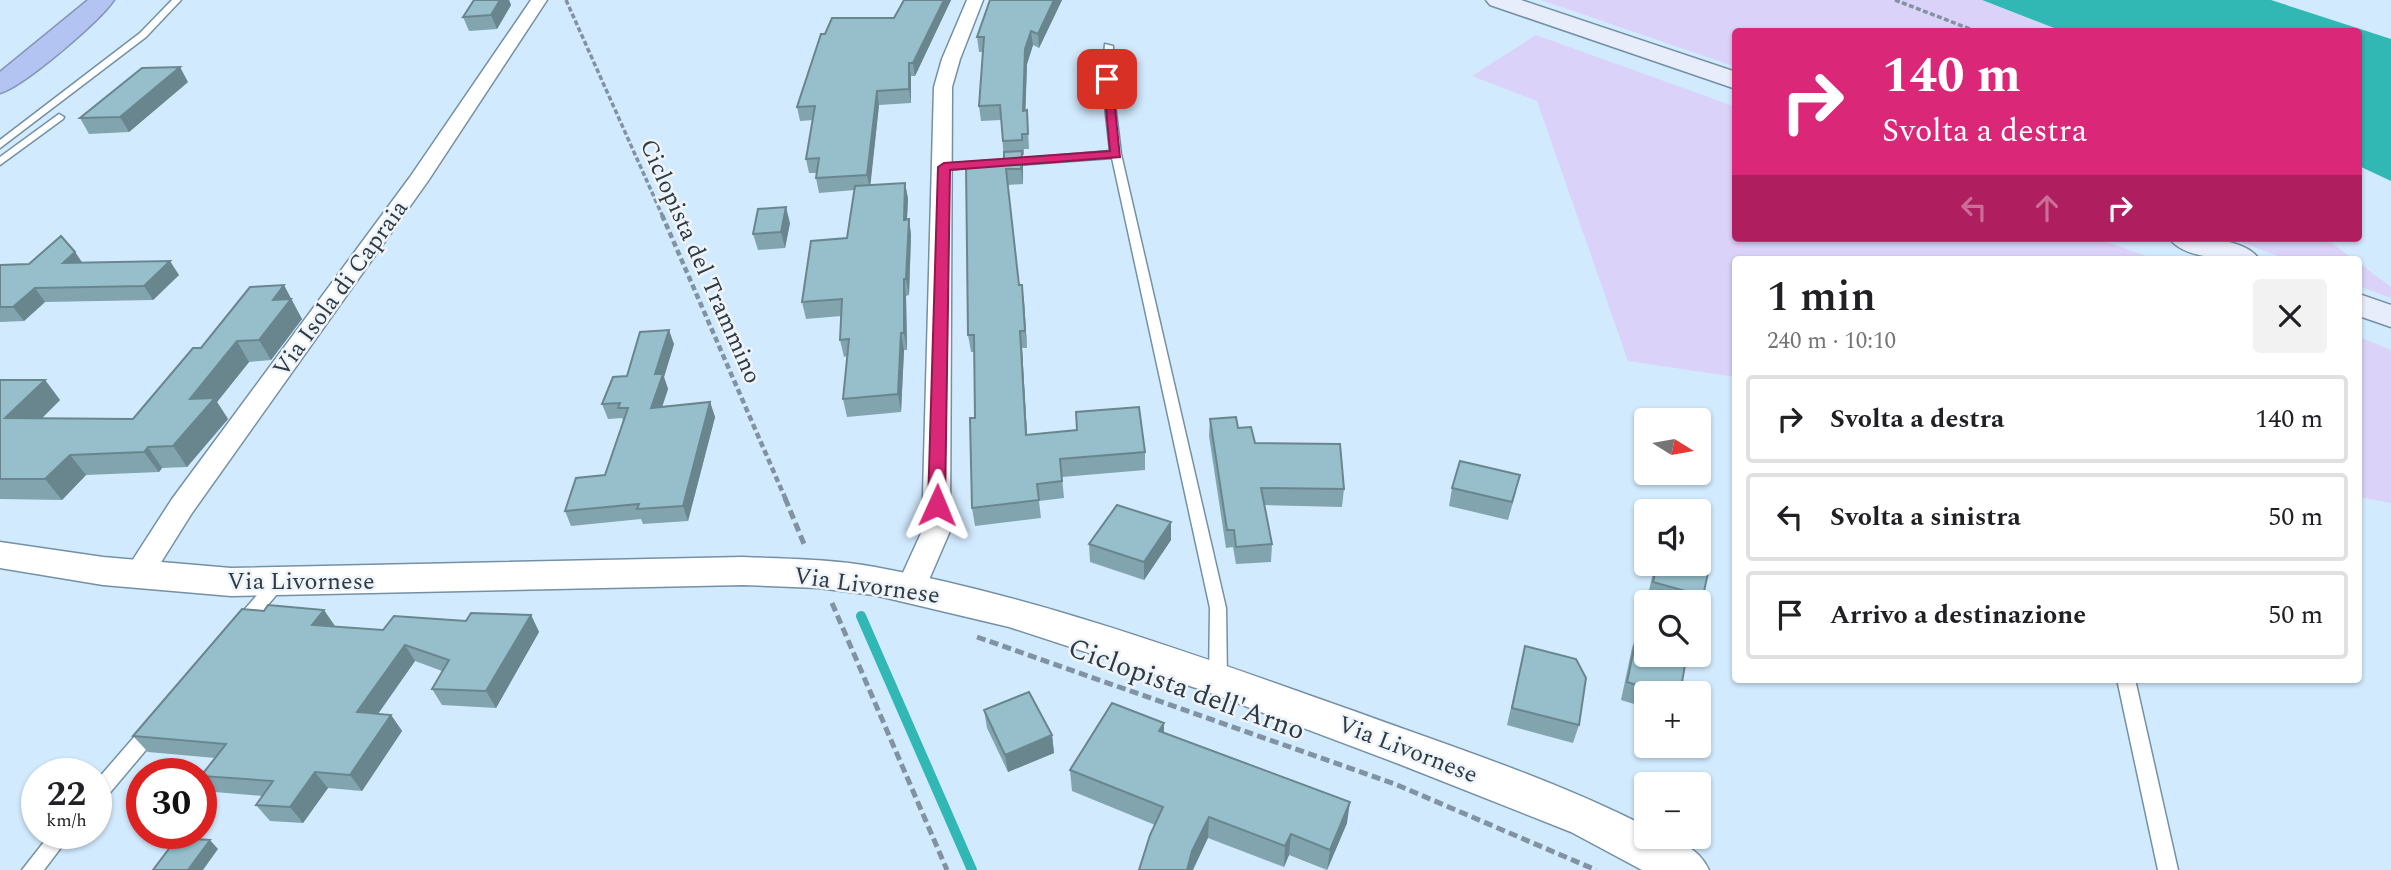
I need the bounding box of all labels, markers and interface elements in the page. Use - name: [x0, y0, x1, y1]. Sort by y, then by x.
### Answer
- text: 140 m: [1882, 39, 2021, 114]
- pin: [1077, 49, 1137, 109]
- icon: right: [1767, 56, 1858, 147]
- icon: arrive: [1088, 60, 1126, 98]
- text: Svolta a destra: [1882, 107, 2088, 156]
- street label: Ciclopista del Trammino: [630, 133, 770, 390]
- icon: left: [1955, 189, 1993, 227]
- icon: ahead: [2028, 189, 2066, 227]
- icon: right: [2101, 189, 2139, 227]
- street label: Via Isola di Capraia: [264, 192, 418, 384]
- text: 1 min: [1767, 266, 1876, 329]
- button: close: [2253, 279, 2327, 353]
- text: 240 m · 10:10: [1767, 324, 1896, 359]
- text: Svolta a destra: [1830, 399, 2004, 439]
- text: 140 m: [2255, 399, 2323, 439]
- icon: right: [1771, 400, 1809, 438]
- north arrow: [1634, 408, 1712, 485]
- map controls: [1634, 408, 1711, 849]
- position arrow: [900, 468, 974, 542]
- text: Svolta a sinistra: [1830, 497, 2021, 537]
- text: 50 m: [2268, 497, 2323, 537]
- icon: left: [1771, 498, 1809, 536]
- button: sound: [1634, 499, 1711, 576]
- street label: Via Livornese: [791, 558, 942, 614]
- street label: Via Livornese: [227, 564, 375, 600]
- button: search: [1634, 590, 1711, 667]
- text: Arrivo a destinazione: [1830, 595, 2086, 635]
- text: 50 m: [2268, 595, 2323, 635]
- icon: arrive: [1771, 596, 1809, 634]
- street label: Ciclopista dell'Arno: [1062, 627, 1311, 752]
- button: +: [1634, 681, 1711, 758]
- street label: Via Livornese: [1332, 707, 1483, 793]
- speed limit sign: 30: [126, 758, 217, 849]
- text: 22: [47, 768, 86, 821]
- button: −: [1634, 772, 1711, 849]
- text: km/h: [46, 807, 87, 834]

